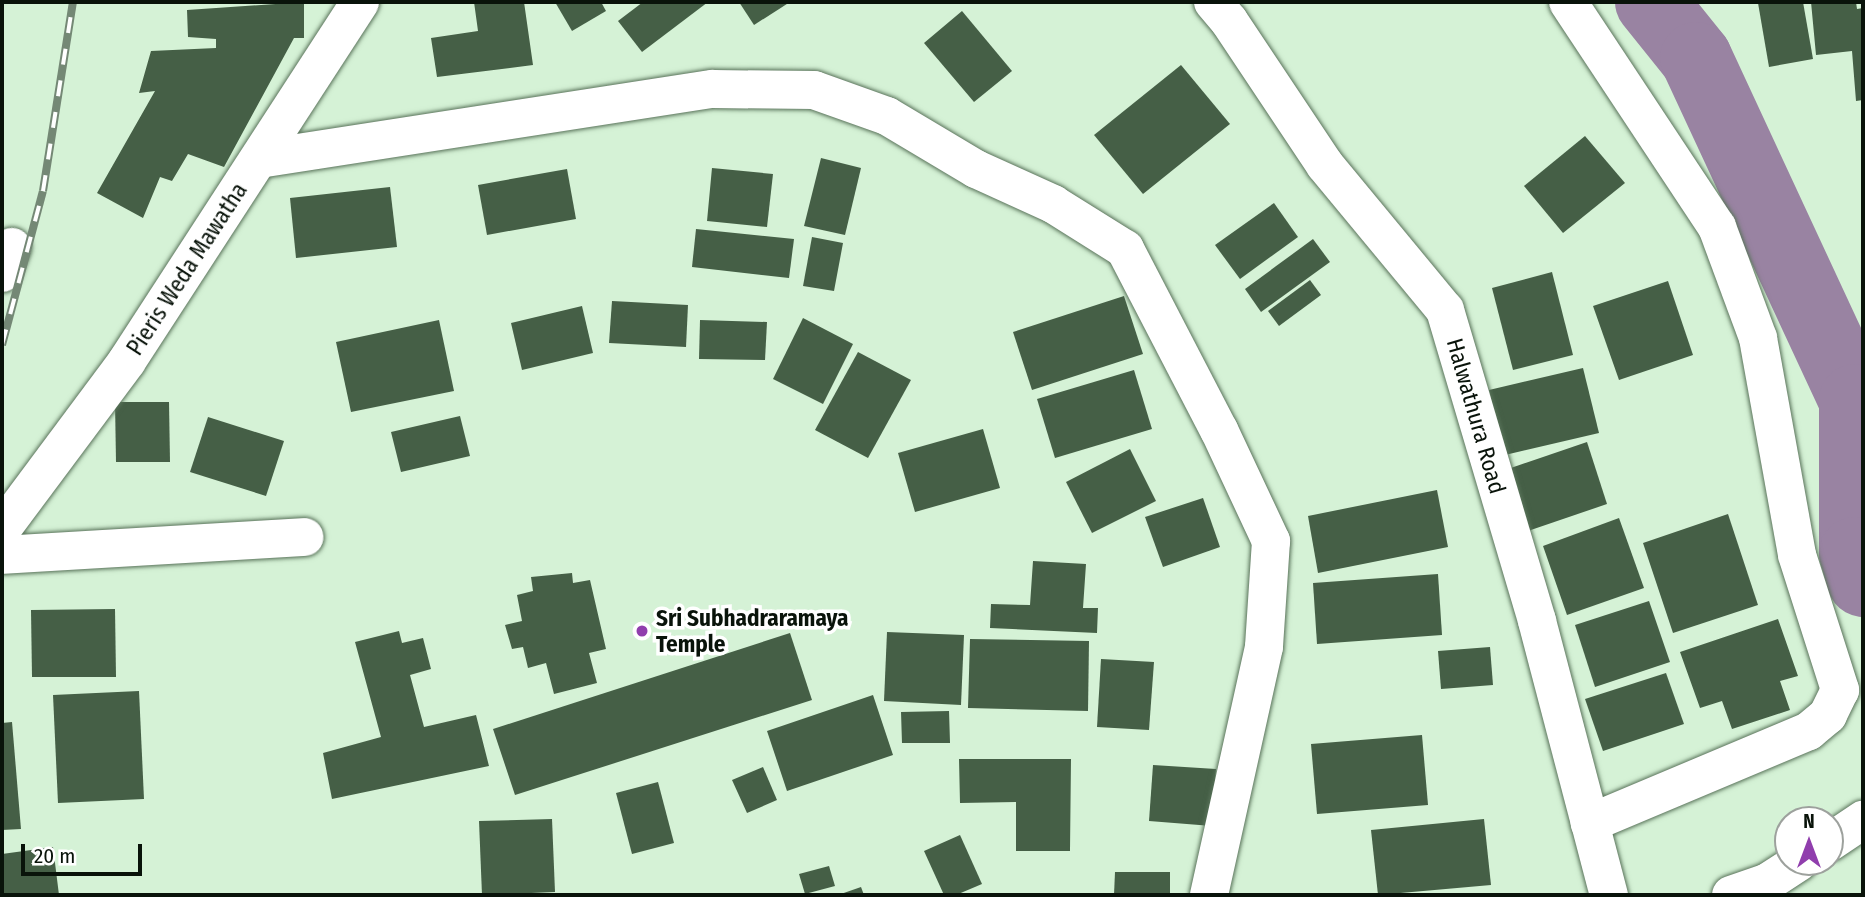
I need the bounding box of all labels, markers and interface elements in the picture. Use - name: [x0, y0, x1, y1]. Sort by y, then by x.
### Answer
- street label: Pieris Weda Mawatha: [121, 178, 253, 360]
- street label: Halwathura Road: [1441, 335, 1511, 497]
- place label: Sri Subhadraramaya Temple: [656, 604, 848, 658]
- marker: Sri Subhadraramaya Temple: [634, 623, 650, 639]
- north arrow: [1774, 806, 1844, 876]
- text: N: [1803, 810, 1815, 833]
- scale bar: [24, 830, 145, 874]
- text: 20 m: [34, 843, 75, 869]

